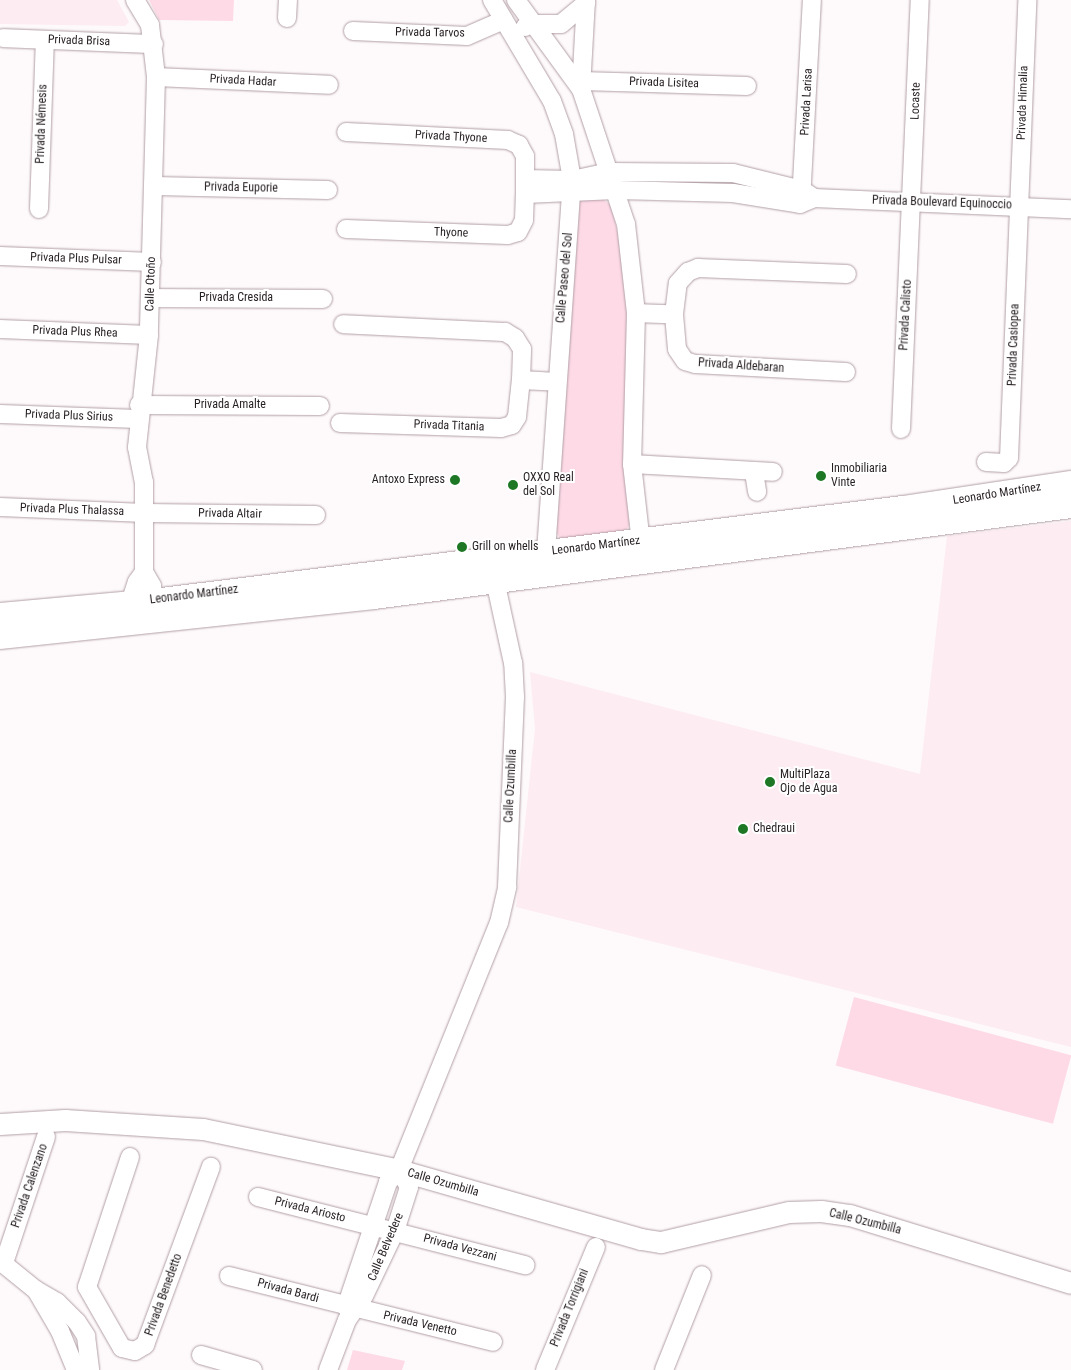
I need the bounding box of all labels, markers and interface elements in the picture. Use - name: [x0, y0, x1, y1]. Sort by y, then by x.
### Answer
- street label: Privada Tarvos: [395, 25, 465, 41]
- street label: Privada Brisa: [48, 33, 110, 49]
- street label: Privada Himalia: [1015, 65, 1031, 141]
- street label: Privada Larisa: [798, 68, 816, 136]
- street label: Privada Hadar: [209, 72, 277, 90]
- street label: Privada Lisitea: [629, 75, 699, 91]
- street label: Locaste: [908, 82, 924, 120]
- street label: Privada Némesis: [33, 84, 51, 164]
- street label: Privada Thyone: [414, 128, 488, 146]
- street label: Privada Euporie: [204, 180, 278, 196]
- street label: Privada Boulevard Equinoccio: [872, 193, 1012, 213]
- street label: Thyone: [434, 225, 468, 241]
- street label: Calle Paseo del Sol: [554, 232, 576, 324]
- street label: Privada Plus Pulsar: [30, 250, 122, 268]
- street label: Calle Otoño: [143, 256, 159, 312]
- street label: Privada Calisto: [897, 279, 915, 351]
- street label: Privada Cresida: [199, 291, 273, 305]
- street label: Privada Casiopea: [1005, 304, 1023, 386]
- street label: Privada Plus Rhea: [32, 323, 118, 341]
- street label: Privada Aldebaran: [697, 356, 785, 376]
- street label: Privada Amalte: [194, 398, 266, 412]
- street label: Privada Plus Sirius: [25, 407, 113, 425]
- street label: Privada Titania: [413, 418, 485, 434]
- place label: Inmobiliaria Vinte: [831, 462, 887, 490]
- marker: Inmobiliaria Vinte: [815, 470, 827, 482]
- place label: OXXO Real del Sol: [523, 471, 574, 499]
- place label: Antoxo Express: [372, 473, 445, 487]
- marker: Antoxo Express: [449, 474, 461, 486]
- marker: OXXO Real del Sol: [507, 479, 519, 491]
- street label: Leonardo Martínez: [952, 480, 1042, 508]
- street label: Privada Plus Thalassa: [19, 501, 125, 519]
- street label: Privada Altair: [198, 506, 262, 522]
- street label: Leonardo Martínez: [551, 533, 641, 559]
- place label: Grill on whells: [472, 540, 539, 554]
- marker: Grill on whells: [456, 541, 468, 553]
- street label: Leonardo Martínez: [149, 582, 239, 608]
- street label: Calle Ozumbilla: [502, 749, 520, 823]
- place label: MultiPlaza Ojo de Agua: [780, 768, 837, 796]
- marker: MultiPlaza Ojo de Agua: [764, 776, 776, 788]
- place label: Chedraui: [753, 822, 795, 836]
- marker: Chedraui: [737, 823, 749, 835]
- street label: Privada Calenzano: [9, 1142, 51, 1230]
- street label: Calle Ozumbilla: [406, 1166, 480, 1200]
- street label: Privada Ariosto: [273, 1194, 347, 1226]
- street label: Calle Ozumbilla: [828, 1206, 902, 1238]
- street label: Calle Belvedere: [365, 1211, 407, 1283]
- street label: Privada Vezzani: [422, 1231, 498, 1265]
- street label: Privada Benedetto: [142, 1252, 186, 1338]
- street label: Privada Torrigiani: [548, 1267, 592, 1349]
- street label: Privada Bardi: [256, 1276, 320, 1306]
- street label: Privada Venetto: [382, 1309, 458, 1339]

